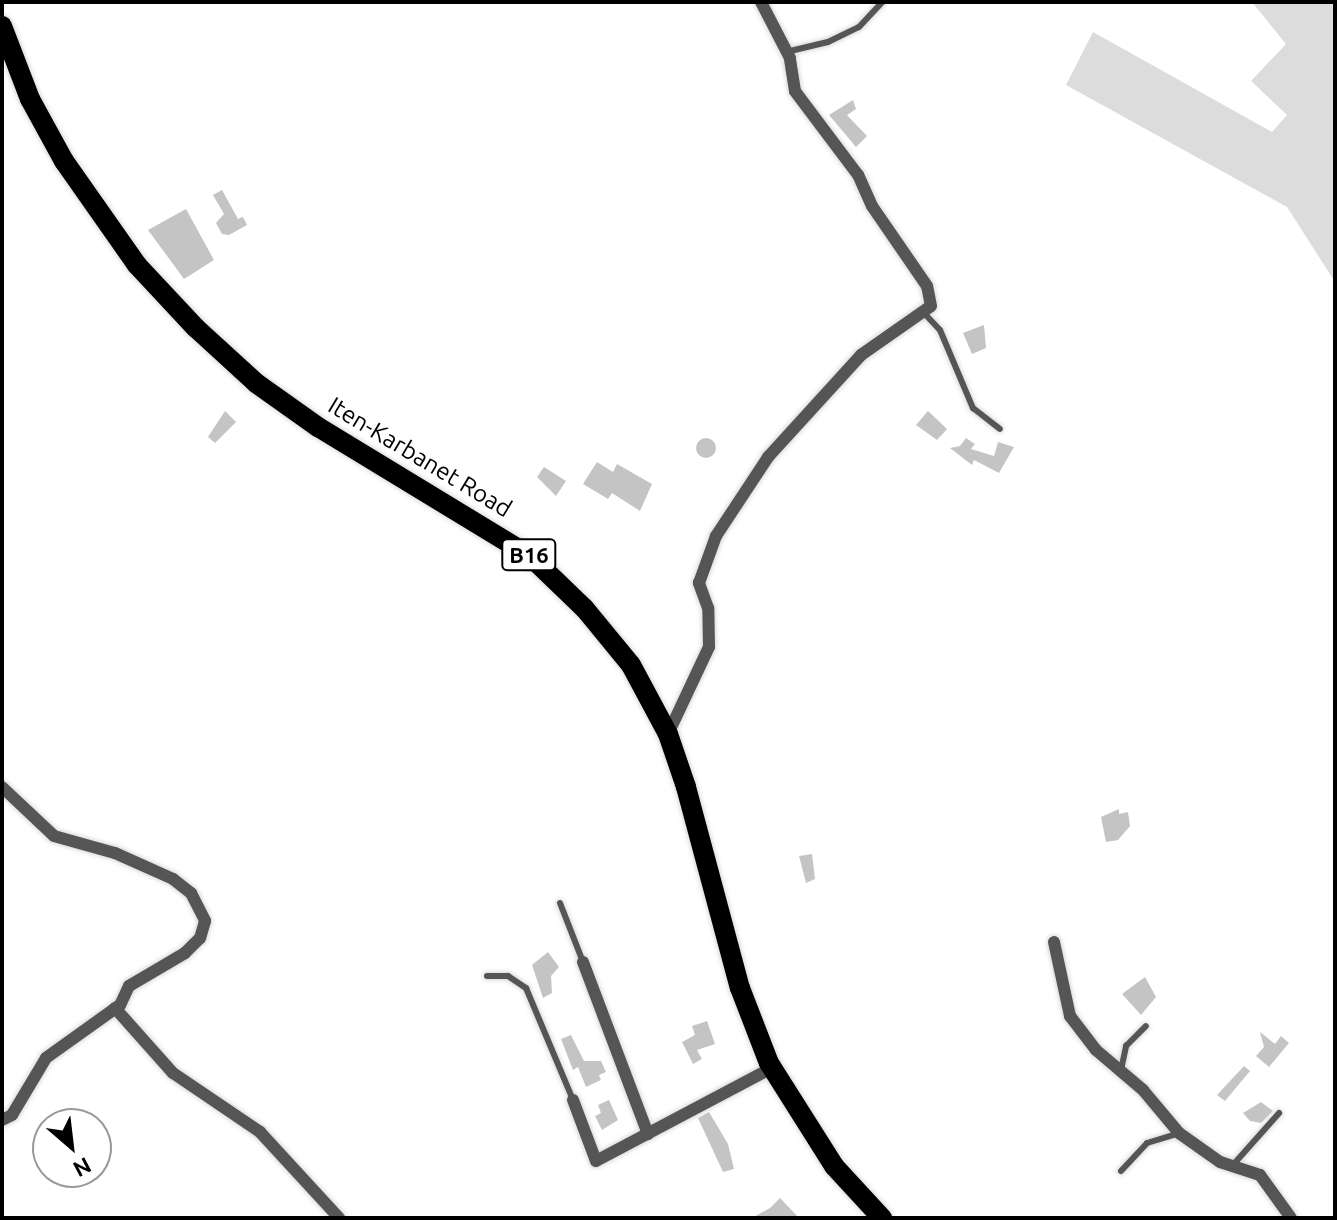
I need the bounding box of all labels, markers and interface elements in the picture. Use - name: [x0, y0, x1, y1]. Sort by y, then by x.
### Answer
- street label: Iten-Karbanet Road: [323, 391, 517, 523]
- road number: B16: [501, 537, 557, 573]
- north arrow: [32, 1108, 112, 1188]
- text: N: [69, 1153, 96, 1183]

